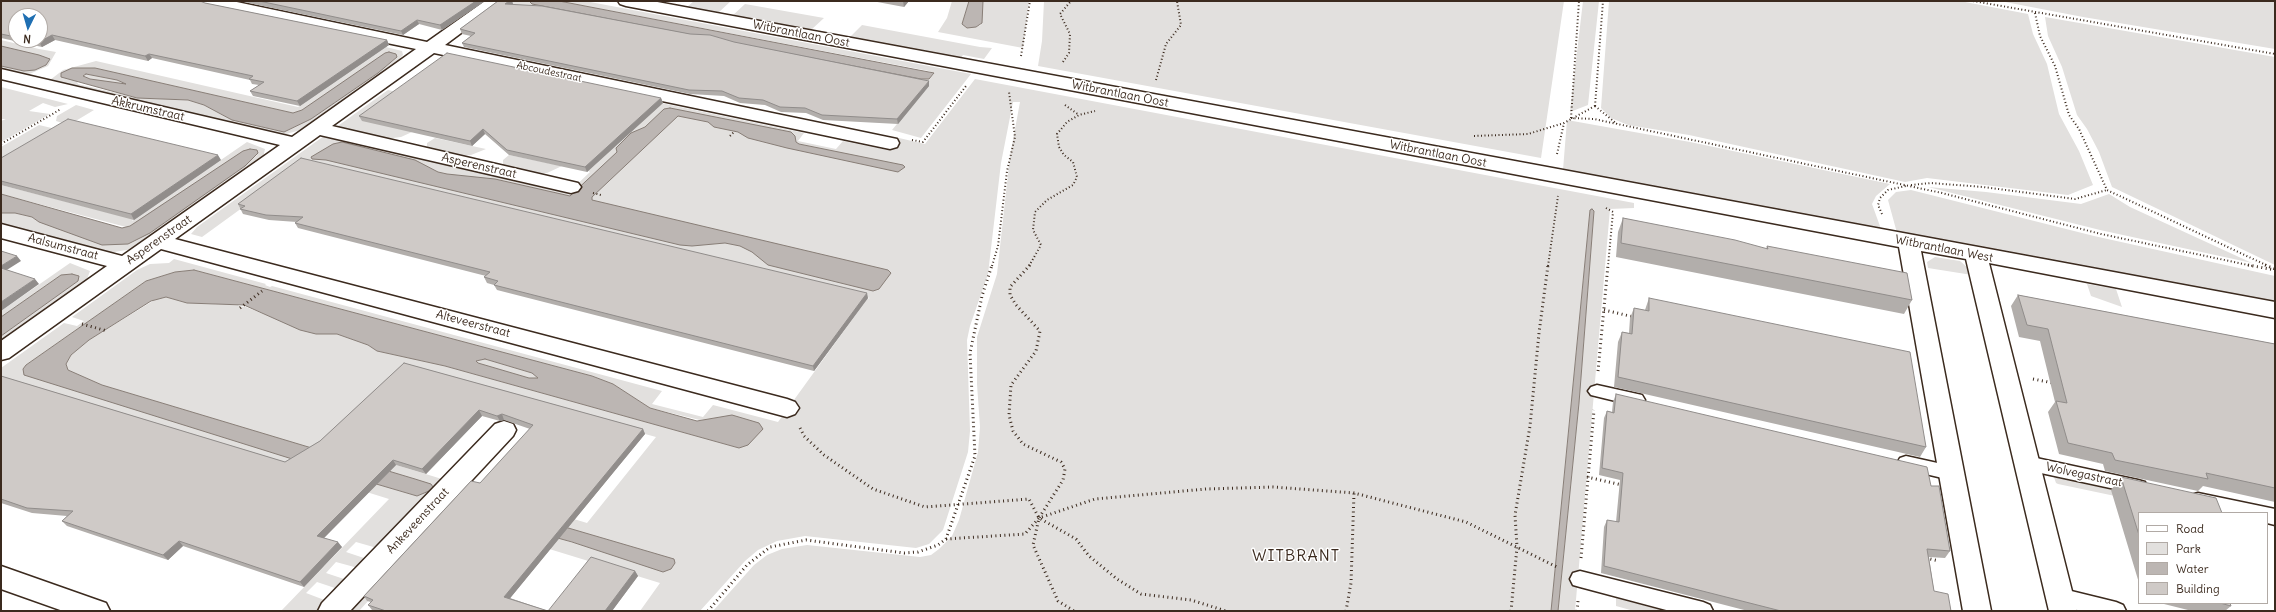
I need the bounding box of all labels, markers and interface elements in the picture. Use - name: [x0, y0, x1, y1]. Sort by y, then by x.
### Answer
- north arrow: [8, 8, 48, 48]
- street label: Witbrantlaan Oost: [751, 18, 851, 50]
- text: N: [23, 32, 31, 46]
- street label: Abcoudestraat: [515, 59, 583, 85]
- street label: Witbrantlaan Oost: [1070, 78, 1170, 110]
- street label: Akkrumstraat: [110, 94, 186, 124]
- street label: Witbrantlaan Oost: [1388, 138, 1488, 170]
- street label: Asperenstraat: [440, 150, 518, 182]
- street label: Asperenstraat: [124, 212, 194, 268]
- street label: Aalsumstraat: [26, 231, 100, 263]
- street label: Witbrantlaan West: [1894, 232, 1994, 266]
- street label: Alteveerstraat: [434, 307, 512, 341]
- street label: Wolvegastraat: [2044, 460, 2124, 490]
- street label: Ankeveenstraat: [384, 485, 452, 557]
- legend: [2138, 512, 2268, 604]
- text: Road: [2176, 521, 2204, 536]
- text: Park: [2176, 541, 2201, 556]
- district label: WITBRANT: [1252, 546, 1340, 566]
- text: Water: [2176, 561, 2209, 576]
- text: Building: [2176, 581, 2220, 596]

